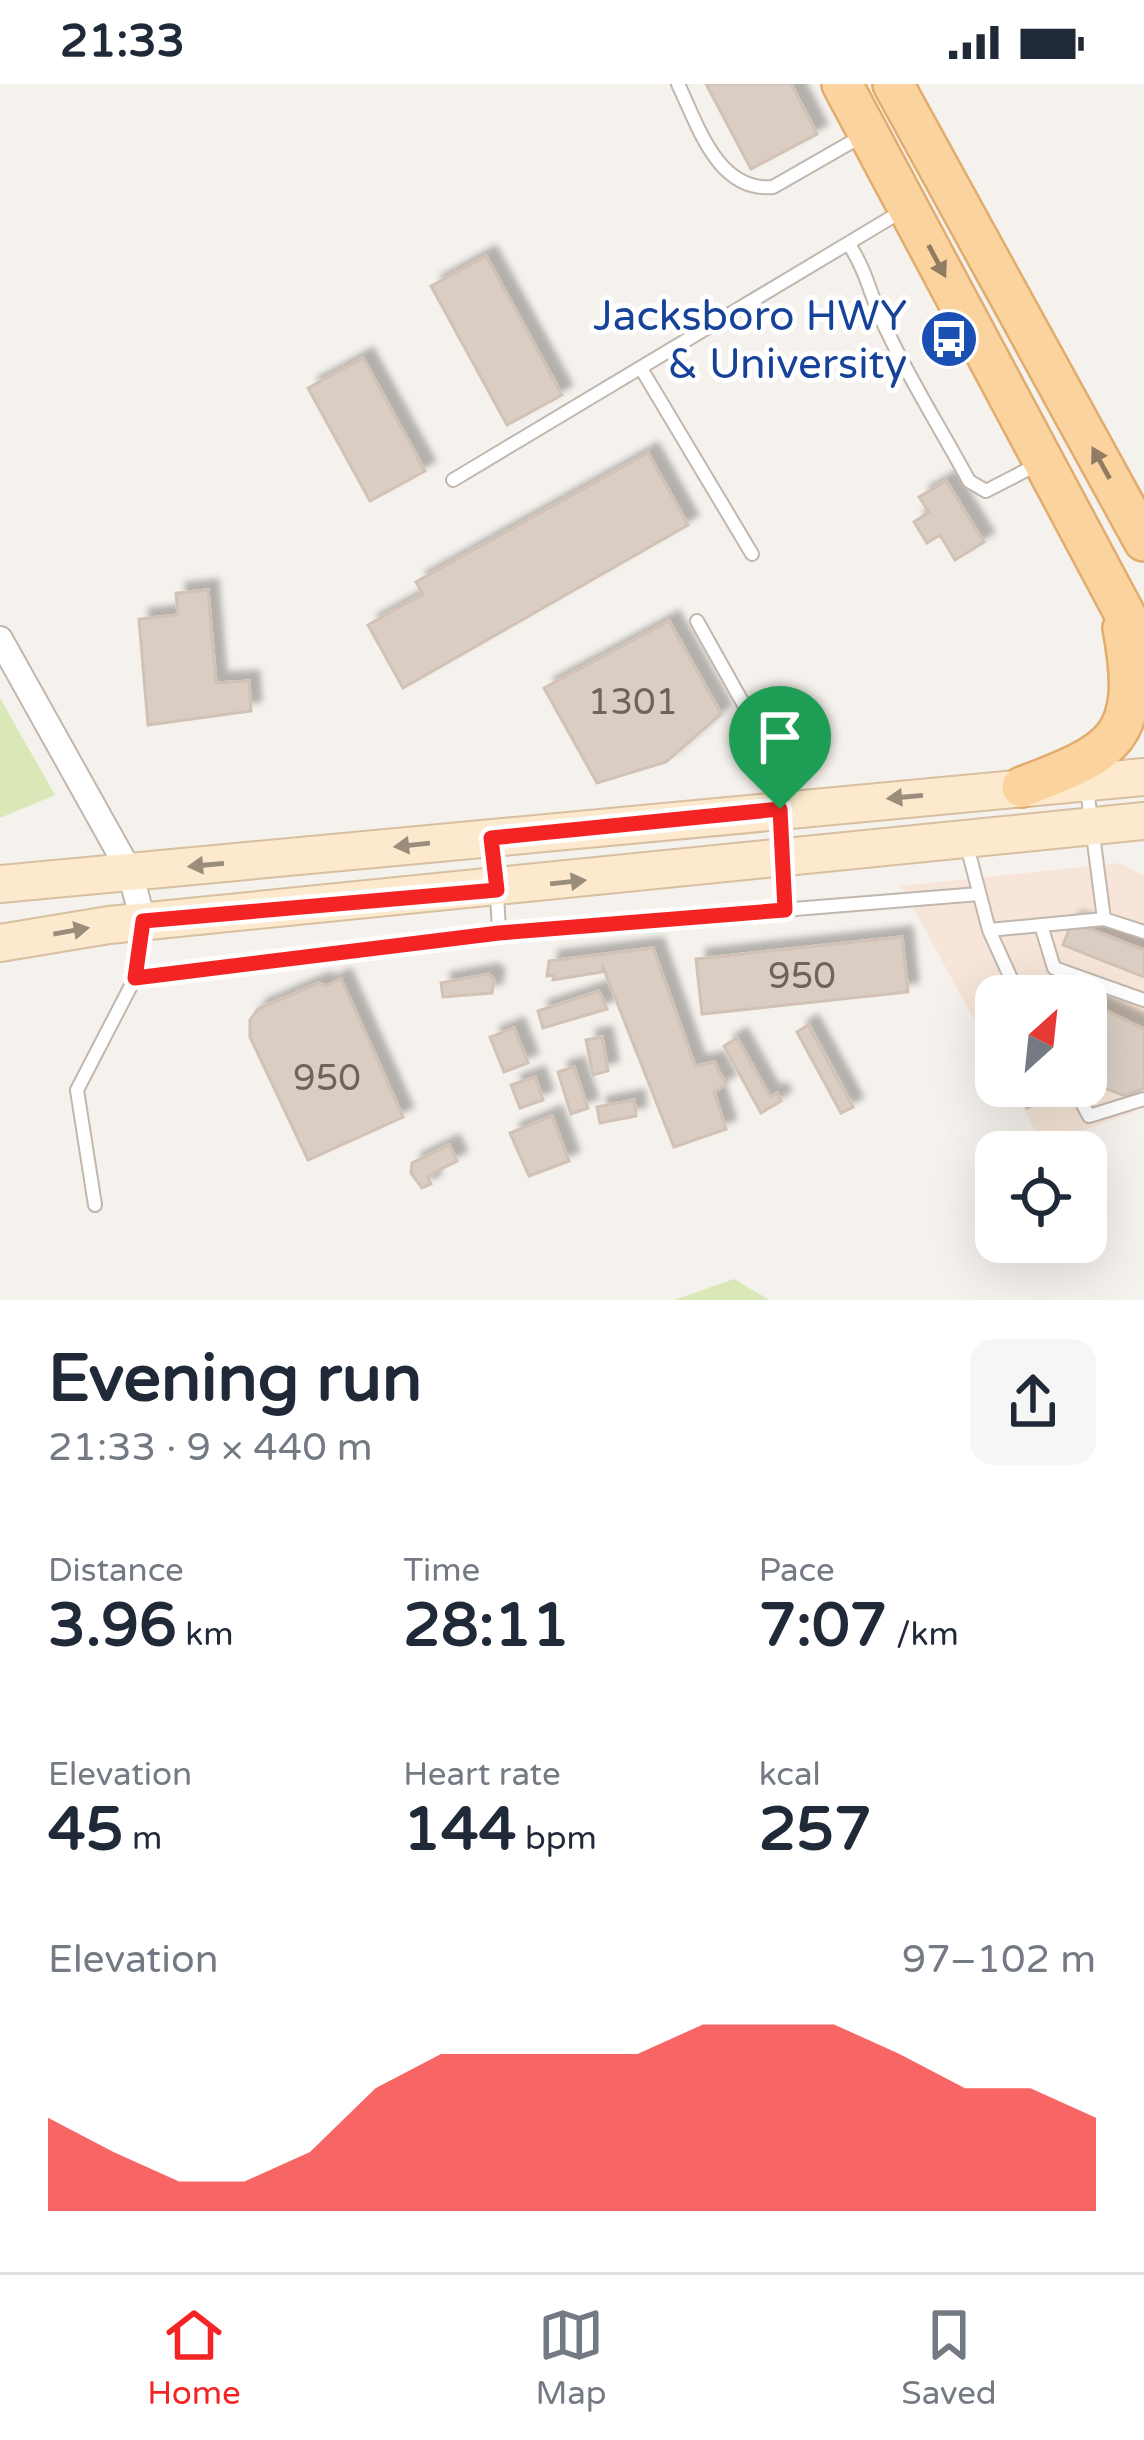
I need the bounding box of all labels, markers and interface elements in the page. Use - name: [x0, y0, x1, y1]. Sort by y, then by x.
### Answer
- text: 21:33: [60, 15, 185, 69]
- one-way arrow: [926, 244, 947, 279]
- place label: Jacksboro HWY & University: [593, 291, 907, 390]
- bus stop icon: Jacksboro HWY & University: [918, 308, 980, 370]
- one-way arrow: [1092, 447, 1113, 480]
- house number: 1301: [588, 681, 678, 724]
- pin: [729, 686, 831, 809]
- icon: arrive: [747, 704, 813, 770]
- one-way arrow: [886, 788, 923, 807]
- one-way arrow: [393, 836, 430, 855]
- one-way arrow: [187, 856, 224, 875]
- one-way arrow: [550, 873, 588, 892]
- one-way arrow: [53, 921, 91, 939]
- house number: 950: [768, 955, 836, 998]
- north arrow: [975, 975, 1107, 1107]
- map controls: [975, 975, 1107, 1263]
- house number: 950: [293, 1057, 361, 1100]
- button: locate: [975, 1131, 1107, 1263]
- text: Evening run: [48, 1339, 422, 1419]
- button: share: [970, 1339, 1096, 1465]
- text: 21:33 · 9 × 440 m: [48, 1424, 373, 1471]
- text: Distance: [48, 1551, 184, 1590]
- text: Time: [403, 1551, 480, 1590]
- text: Pace: [759, 1551, 835, 1590]
- text: 3.96: [48, 1590, 177, 1662]
- text: 28:11: [403, 1590, 570, 1662]
- text: 7:07: [759, 1590, 887, 1662]
- text: km: [177, 1615, 234, 1654]
- text: /km: [887, 1615, 959, 1654]
- text: Elevation: [48, 1755, 192, 1794]
- text: Heart rate: [403, 1755, 561, 1794]
- text: kcal: [759, 1755, 821, 1794]
- text: 45: [48, 1794, 123, 1866]
- text: 144: [403, 1794, 516, 1866]
- text: 257: [759, 1794, 872, 1866]
- text: m: [123, 1819, 162, 1858]
- text: bpm: [516, 1819, 597, 1858]
- text: Elevation: [48, 1936, 218, 1983]
- text: 97–102 m: [902, 1936, 1096, 1983]
- tab: Home: [147, 2302, 241, 2413]
- tab: Map: [535, 2302, 607, 2413]
- tab: Saved: [901, 2302, 997, 2413]

